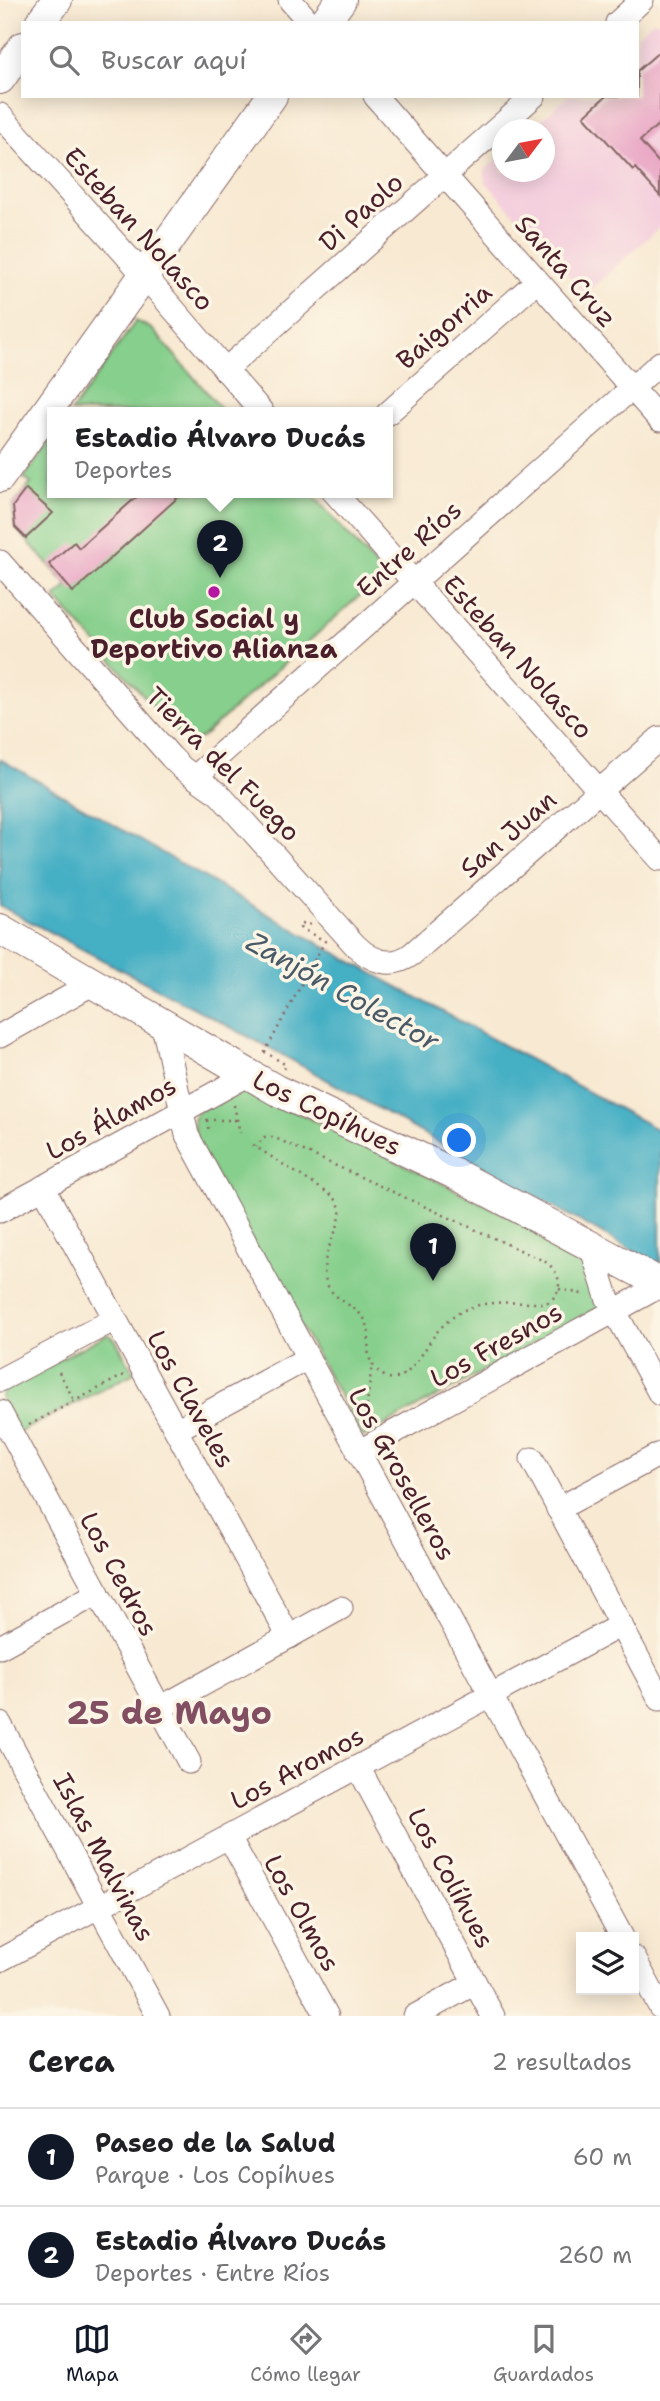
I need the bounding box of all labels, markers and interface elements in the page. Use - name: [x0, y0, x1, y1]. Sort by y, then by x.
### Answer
- search box: [21, 21, 639, 98]
- icon: search: [45, 41, 83, 79]
- text: Buscar aquí: [101, 42, 247, 77]
- north arrow: [492, 119, 555, 182]
- street label: Esteban Nolasco: [56, 139, 222, 318]
- street label: Di Paolo: [311, 164, 410, 259]
- street label: Santa Cruz: [508, 207, 625, 334]
- street label: Baigorria: [389, 275, 499, 377]
- popup: [47, 407, 393, 498]
- text: Estadio Álvaro Ducás: [74, 420, 366, 455]
- text: Deportes: [74, 455, 172, 485]
- street label: Entre Ríos: [349, 492, 469, 605]
- pin: 2: [197, 520, 243, 578]
- street label: Esteban Nolasco: [435, 567, 601, 746]
- marker: Club Social y Deportivo Alianza: [206, 584, 222, 600]
- place label: Club Social y Deportivo Alianza: [90, 601, 338, 666]
- street label: Tierra del Fuego: [138, 679, 308, 849]
- street label: San Juan: [452, 782, 563, 885]
- water label: Zanjón Colector: [240, 922, 447, 1060]
- street label: Los Copíhues: [247, 1061, 407, 1164]
- street label: Los Álamos: [39, 1067, 182, 1168]
- your location: [442, 1123, 476, 1157]
- pin: 1: [410, 1223, 456, 1281]
- street label: Los Fresnos: [423, 1294, 568, 1395]
- street label: Los Claveles: [139, 1324, 244, 1474]
- street label: Los Groselleros: [340, 1381, 464, 1566]
- street label: Los Cedros: [72, 1505, 167, 1642]
- district label: 25 de Mayo: [66, 1690, 272, 1735]
- street label: Los Aromos: [224, 1718, 370, 1817]
- street label: Islas Malvinas: [45, 1766, 164, 1947]
- street label: Los Colíhues: [400, 1801, 503, 1954]
- street label: Los Olmos: [256, 1848, 349, 1977]
- map controls: [576, 1932, 639, 1995]
- button: layers: [576, 1932, 639, 1995]
- text: Cerca: [28, 2041, 115, 2082]
- text: 2 resultados: [492, 2047, 632, 2077]
- text: Paseo de la Salud: [95, 2125, 336, 2160]
- text: 1: [46, 2142, 56, 2172]
- text: 60 m: [573, 2142, 632, 2172]
- text: Parque · Los Copíhues: [95, 2160, 335, 2190]
- text: Estadio Álvaro Ducás: [95, 2223, 386, 2258]
- text: 2: [43, 2240, 59, 2270]
- text: 260 m: [558, 2240, 632, 2270]
- text: Deportes · Entre Ríos: [95, 2258, 330, 2288]
- tab: Mapa: [66, 2320, 118, 2387]
- tab: Cómo llegar: [250, 2320, 361, 2387]
- tab: Guardados: [493, 2320, 594, 2387]

